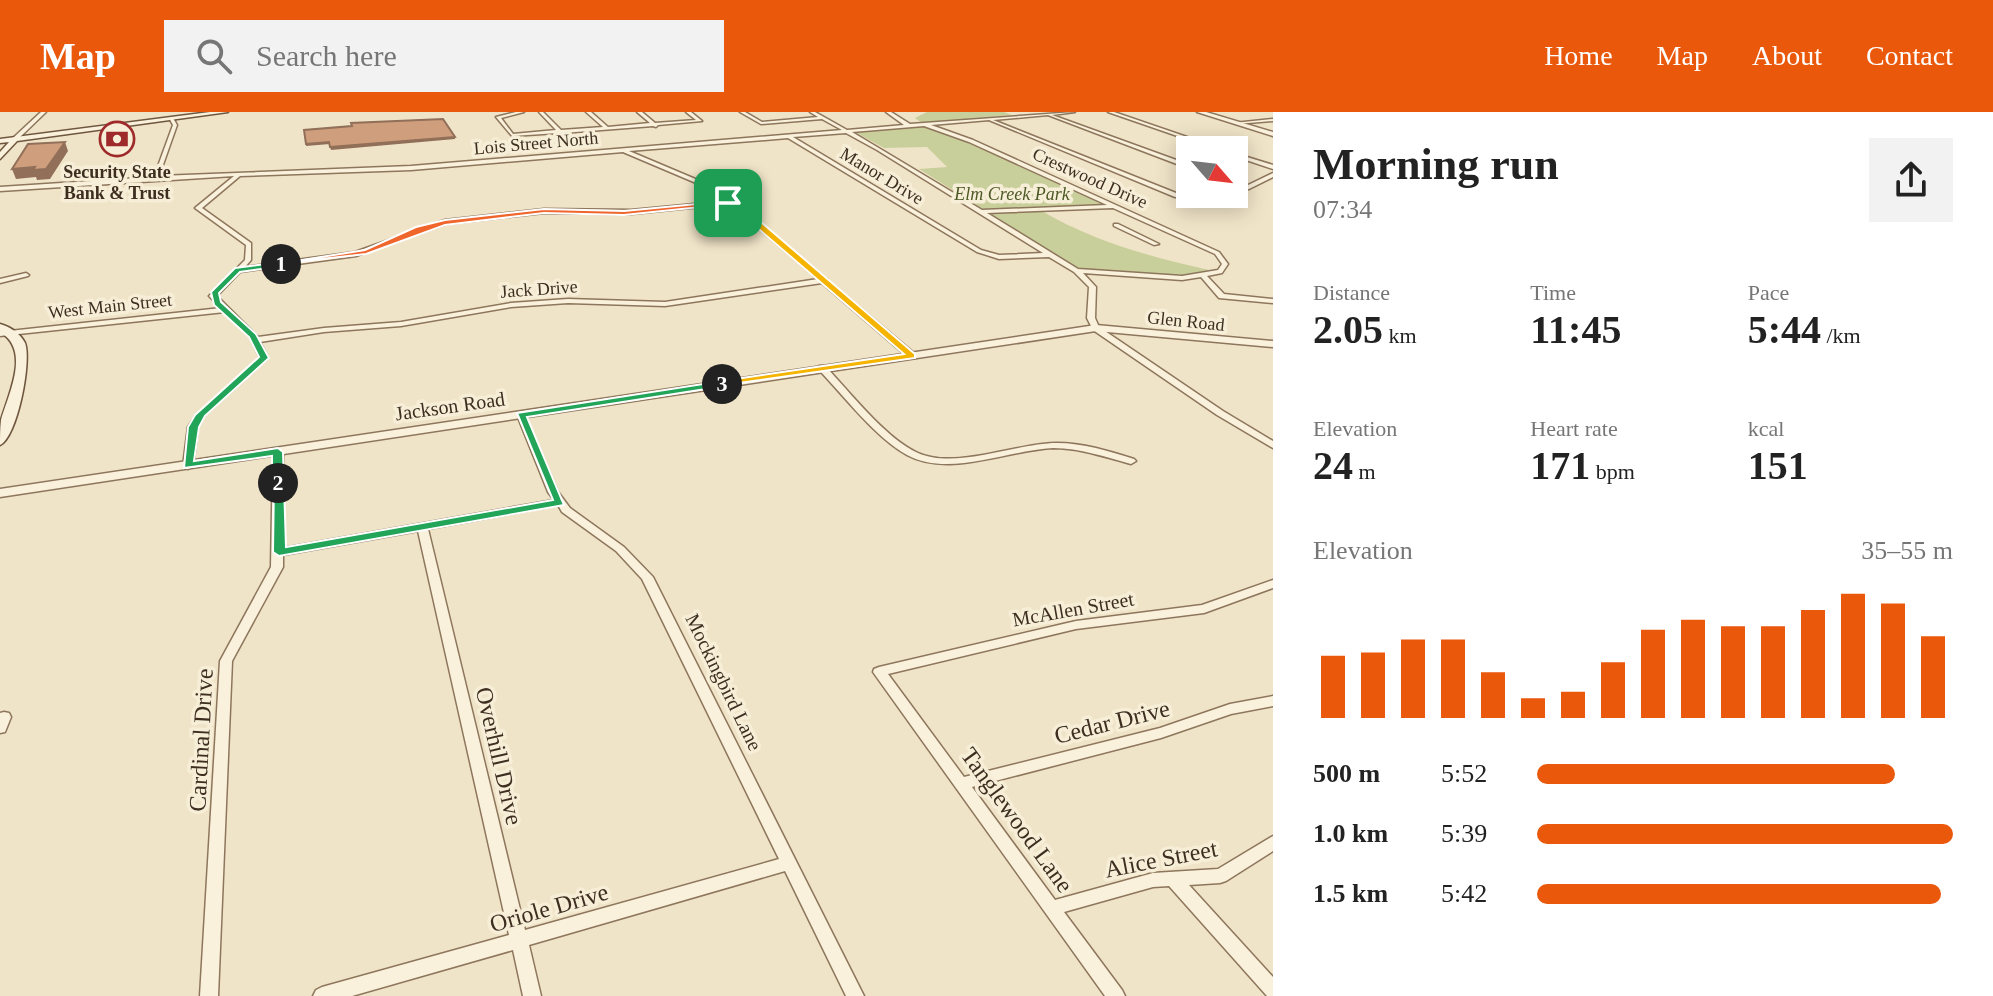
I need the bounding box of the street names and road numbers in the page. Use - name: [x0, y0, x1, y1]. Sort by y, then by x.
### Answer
- street label: Lois Street North: [473, 128, 599, 158]
- street label: Manor Drive: [837, 143, 927, 209]
- street label: Crestwood Drive: [1030, 144, 1150, 212]
- street label: Jack Drive: [500, 276, 578, 302]
- street label: West Main Street: [47, 290, 173, 322]
- street label: Glen Road: [1146, 307, 1226, 335]
- street label: Jackson Road: [394, 387, 506, 425]
- street label: McAllen Street: [1011, 587, 1136, 630]
- street label: Mockingbird Lane: [680, 610, 767, 755]
- street label: Cardinal Drive: [184, 668, 218, 812]
- street label: Overhill Drive: [471, 685, 527, 827]
- street label: Cedar Drive: [1052, 695, 1172, 749]
- street label: Tanglewood Lane: [956, 743, 1078, 897]
- street label: Alice Street: [1103, 835, 1220, 883]
- street label: Oriole Drive: [487, 879, 611, 937]

